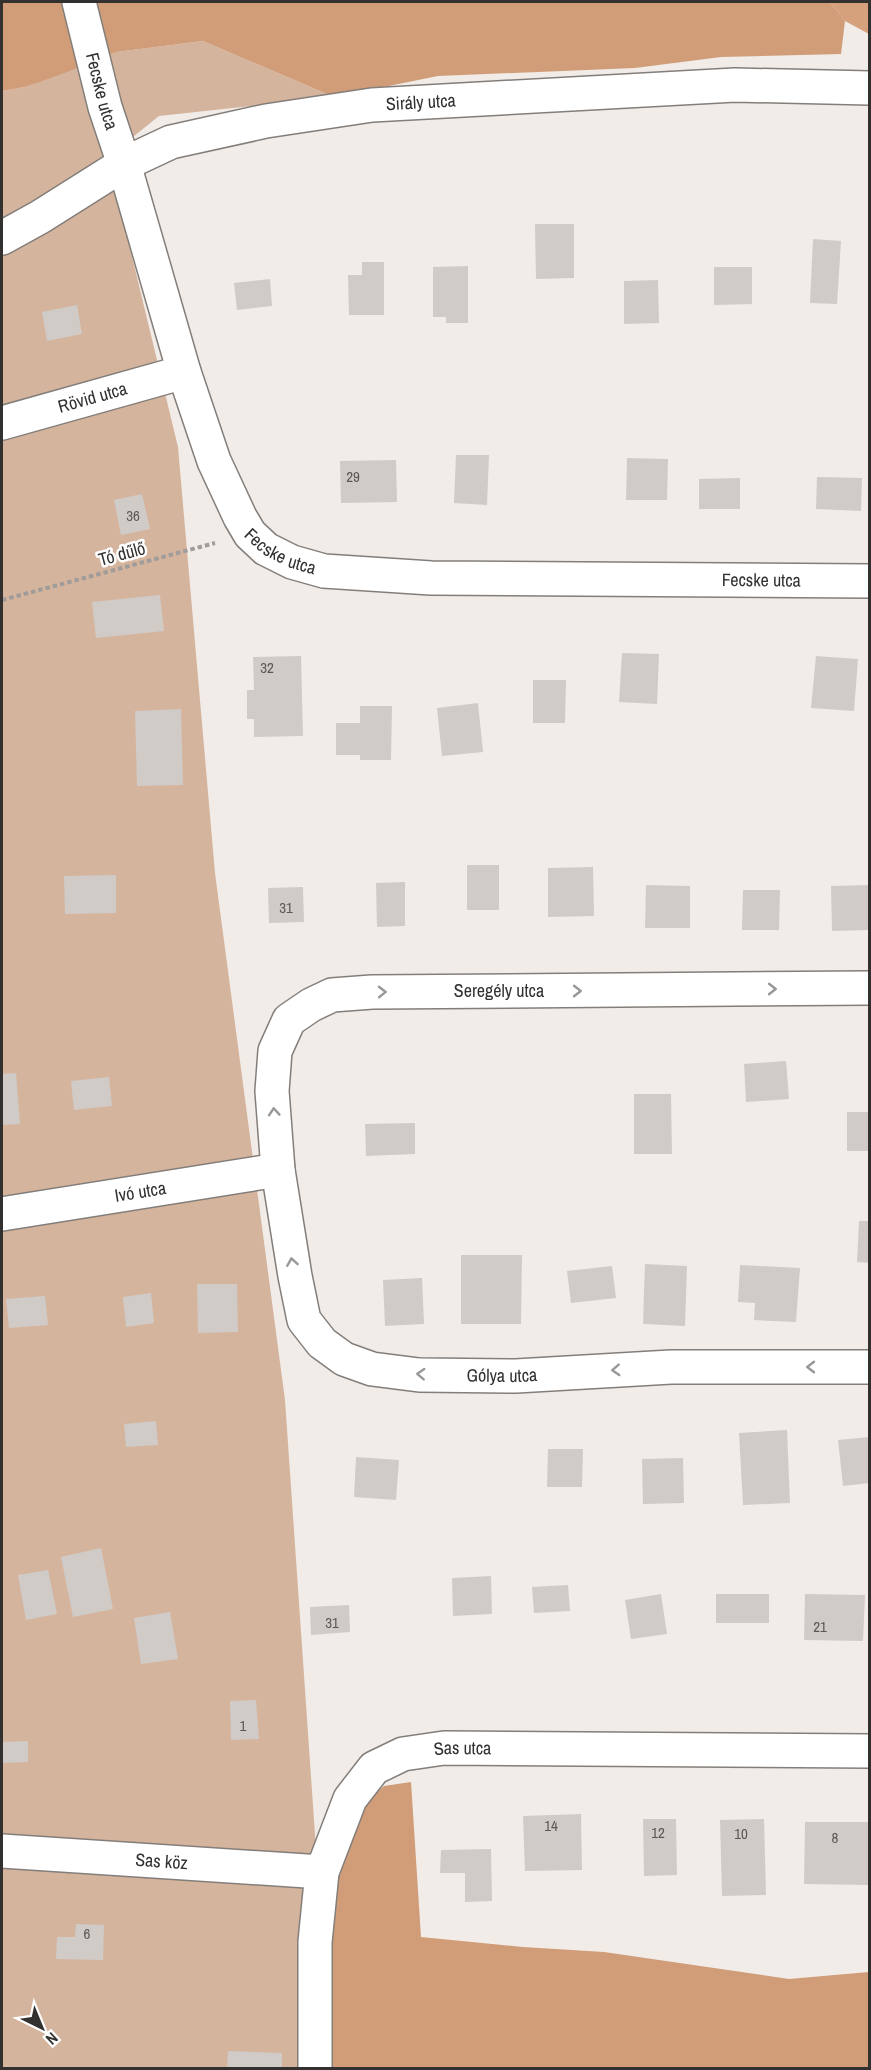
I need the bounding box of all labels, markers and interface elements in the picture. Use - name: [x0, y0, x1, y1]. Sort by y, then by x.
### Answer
- street label: Fecske utca: [80, 50, 125, 133]
- street label: Sirály utca: [385, 87, 456, 116]
- street label: Rövid utca: [55, 376, 130, 419]
- house number: 29: [346, 466, 360, 487]
- house number: 36: [126, 505, 140, 526]
- street label: Fecske utca: [239, 522, 319, 580]
- street label: Tó dűlő: [96, 535, 148, 572]
- street label: Fecske utca: [722, 567, 801, 593]
- house number: 32: [260, 657, 274, 678]
- house number: 31: [279, 897, 293, 918]
- street label: Seregély utca: [454, 978, 544, 1003]
- one-way arrow: [767, 983, 776, 995]
- one-way arrow: [572, 985, 581, 997]
- one-way arrow: [377, 986, 386, 998]
- one-way arrow: [267, 1108, 280, 1117]
- street label: Ivó utca: [113, 1175, 168, 1208]
- one-way arrow: [287, 1257, 299, 1266]
- one-way arrow: [807, 1361, 816, 1373]
- street label: Gólya utca: [466, 1362, 538, 1388]
- one-way arrow: [612, 1364, 621, 1377]
- one-way arrow: [417, 1368, 426, 1381]
- house number: 31: [325, 1612, 339, 1633]
- house number: 21: [813, 1616, 827, 1637]
- house number: 1: [240, 1715, 247, 1736]
- street label: Sas utca: [432, 1735, 491, 1761]
- house number: 14: [544, 1815, 558, 1836]
- house number: 12: [651, 1822, 665, 1843]
- house number: 10: [734, 1823, 748, 1844]
- house number: 8: [832, 1827, 839, 1848]
- street label: Sas köz: [135, 1847, 189, 1875]
- house number: 6: [84, 1923, 91, 1944]
- north arrow: [12, 1998, 72, 2058]
- text: N: [41, 2028, 63, 2050]

